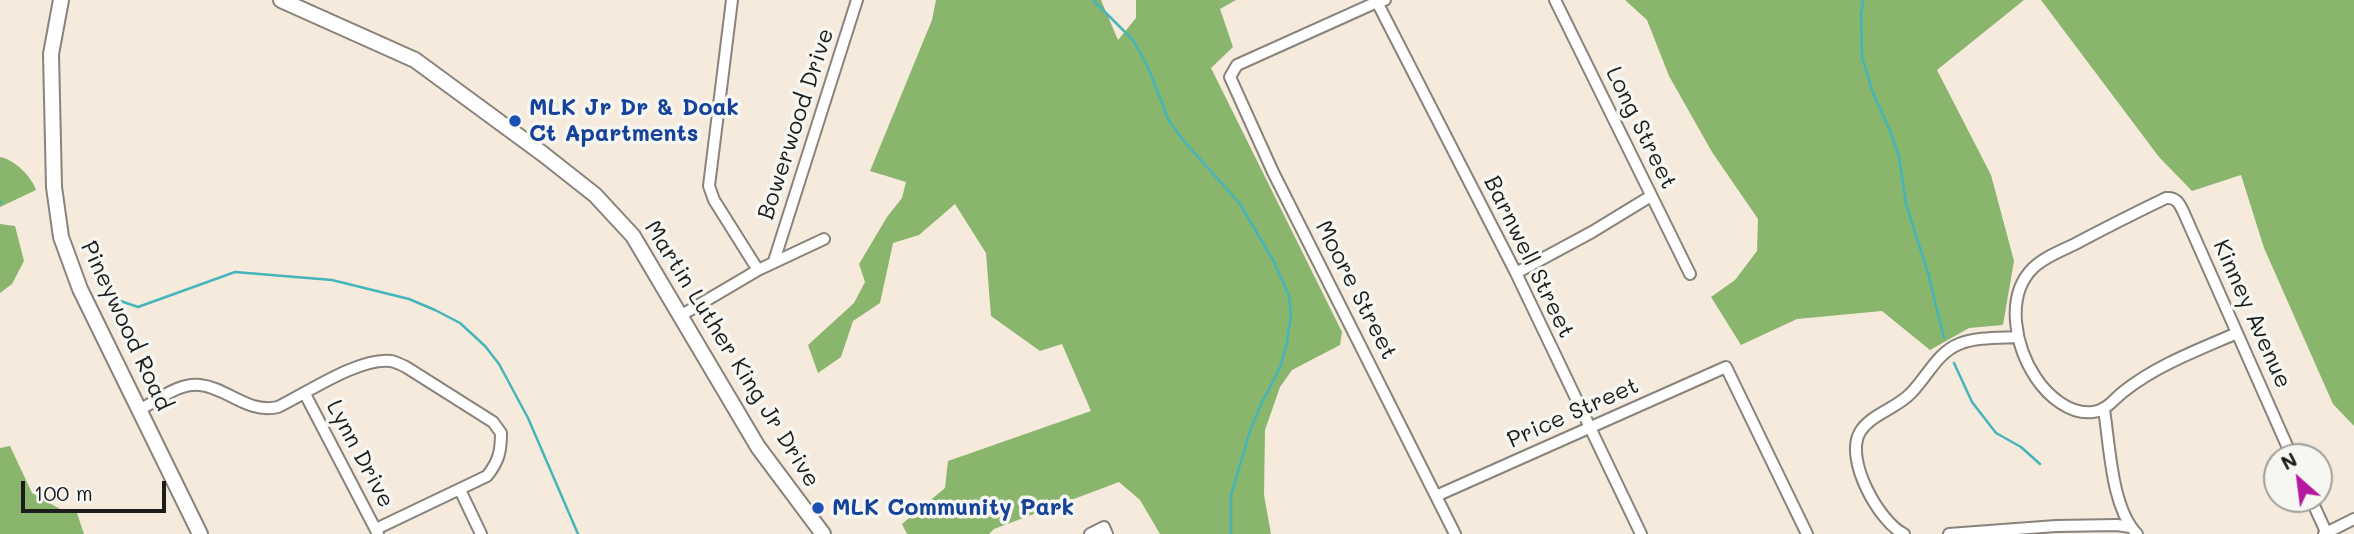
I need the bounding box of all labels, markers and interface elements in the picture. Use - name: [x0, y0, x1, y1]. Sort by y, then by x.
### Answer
- street label: Bowerwood Drive: [752, 25, 840, 223]
- street label: Long Street: [1600, 62, 1682, 194]
- place label: MLK Jr Dr & Doak Ct Apartments: [529, 94, 739, 148]
- marker: MLK Jr Dr & Doak Ct Apartments: [507, 113, 523, 129]
- street label: Barnwell Street: [1478, 171, 1580, 343]
- street label: Martin Luther King Jr Drive: [638, 216, 826, 492]
- street label: Moore Street: [1309, 216, 1403, 364]
- street label: Kinney Avenue: [2207, 235, 2297, 393]
- street label: Pineywood Road: [75, 237, 177, 415]
- street label: Price Street: [1503, 372, 1643, 454]
- street label: Lynn Drive: [320, 396, 400, 512]
- north arrow: [2263, 443, 2333, 513]
- text: N: [2277, 446, 2301, 475]
- scale bar: [24, 468, 170, 512]
- text: 100 m: [34, 479, 93, 506]
- place label: MLK Community Park: [832, 494, 1074, 522]
- marker: MLK Community Park: [810, 500, 826, 516]

